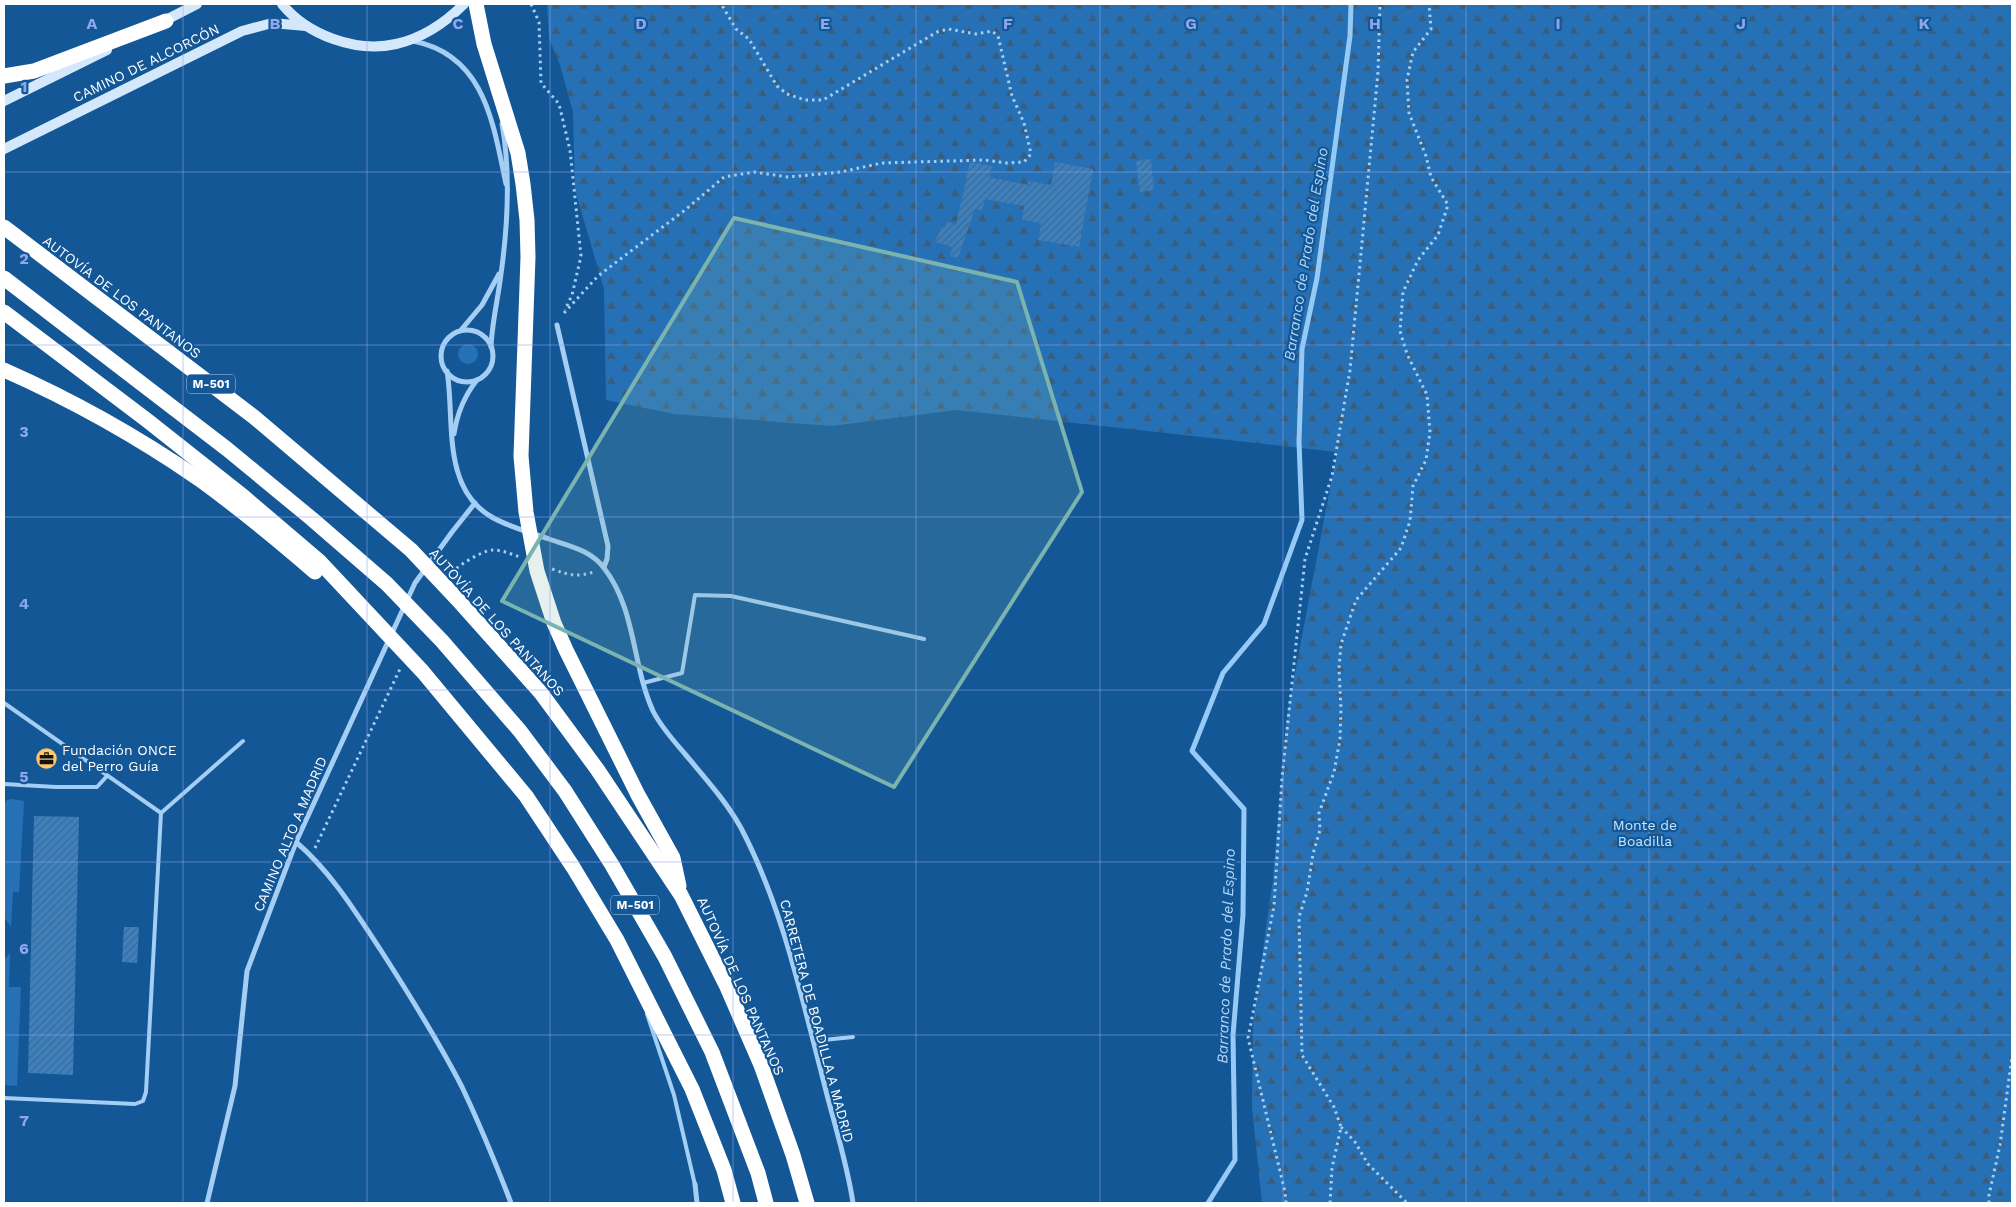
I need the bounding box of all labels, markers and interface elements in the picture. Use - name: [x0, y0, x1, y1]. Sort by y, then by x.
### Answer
- text: B: [270, 14, 281, 33]
- text: C: [453, 14, 464, 33]
- text: D: [635, 14, 647, 33]
- text: E: [820, 14, 830, 33]
- text: F: [1003, 14, 1013, 33]
- text: G: [1185, 14, 1197, 33]
- text: H: [1369, 14, 1381, 33]
- text: I: [1555, 14, 1561, 33]
- text: J: [1736, 14, 1746, 33]
- text: K: [1918, 14, 1930, 33]
- street label: CAMINO DE ALCORCÓN: [70, 20, 222, 106]
- text: 1: [21, 77, 27, 96]
- water label: Barranco de Prado del Espino: [1280, 146, 1332, 362]
- street label: AUTOVÍA DE LOS PANTANOS: [40, 232, 204, 362]
- text: 2: [19, 249, 29, 268]
- road number: M-501: [187, 374, 235, 394]
- text: 3: [19, 422, 29, 441]
- street label: AUTOVÍA DE LOS PANTANOS: [426, 545, 568, 699]
- text: 4: [19, 594, 29, 613]
- place label: Fundación ONCE del Perro Guía: [62, 742, 177, 774]
- office icon: Fundación ONCE del Perro Guía: [34, 746, 58, 770]
- street label: CAMINO ALTO A MADRID: [250, 754, 330, 914]
- text: 5: [19, 767, 29, 786]
- park label: Monte de Boadilla: [1613, 817, 1677, 849]
- water label: Barranco de Prado del Espino: [1213, 848, 1239, 1064]
- street label: AUTOVÍA DE LOS PANTANOS: [694, 894, 788, 1078]
- road number: M-501: [611, 896, 659, 914]
- street label: CARRETERA DE BOADILLA A MADRID: [777, 898, 857, 1144]
- text: 6: [19, 939, 29, 958]
- text: 7: [19, 1111, 29, 1130]

